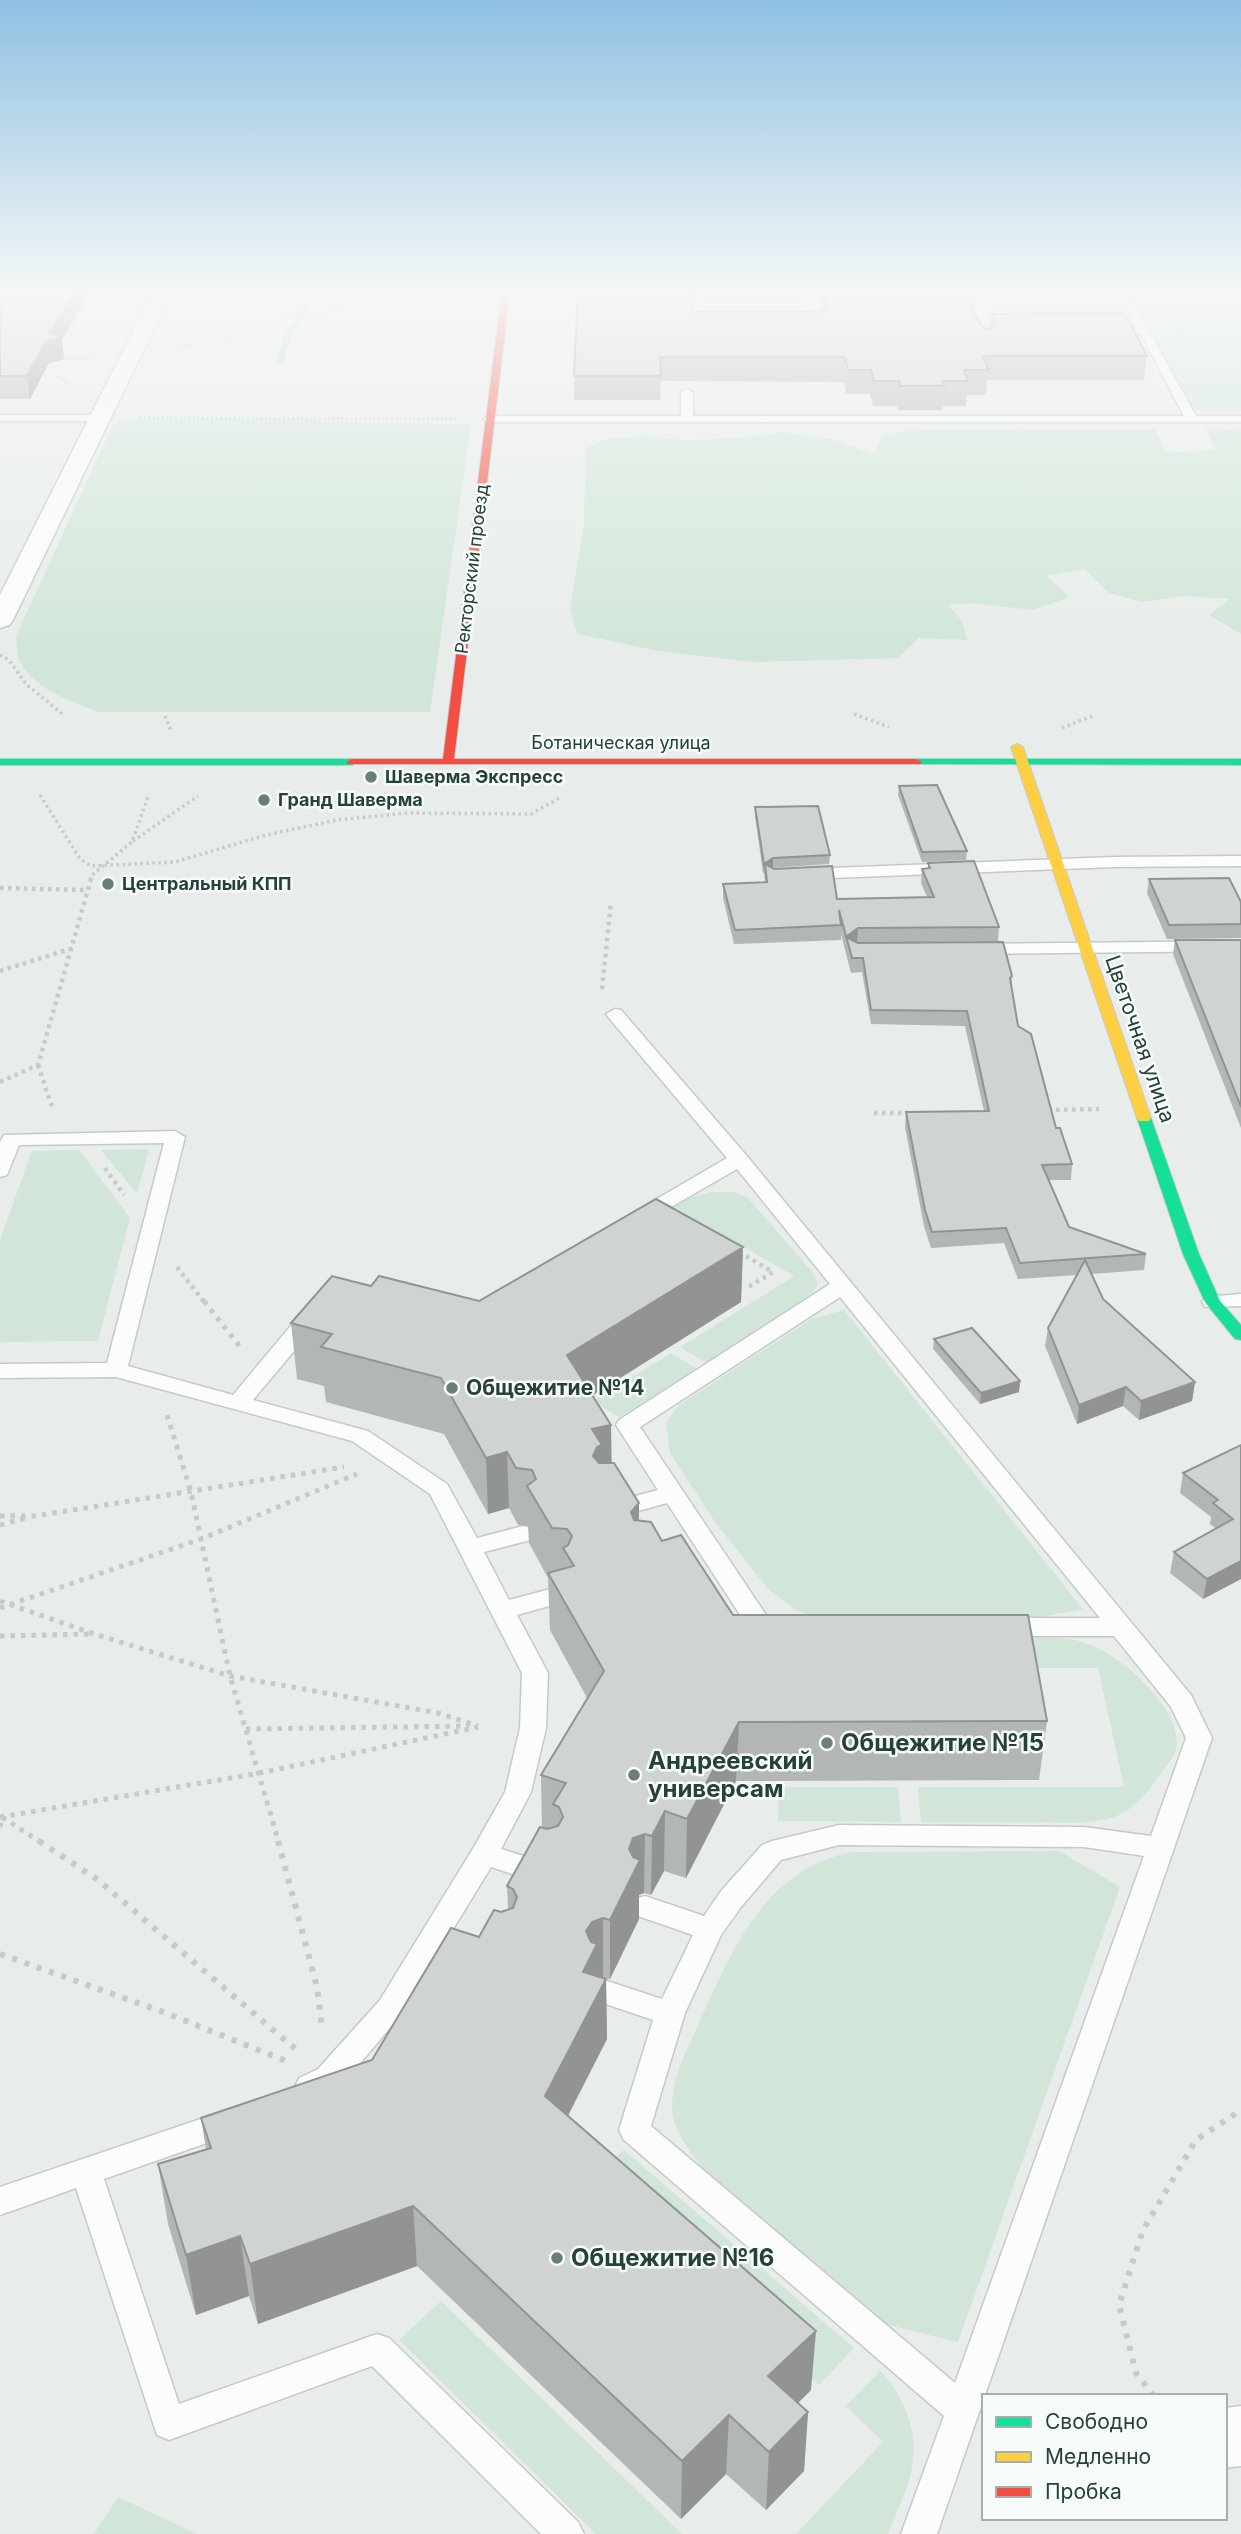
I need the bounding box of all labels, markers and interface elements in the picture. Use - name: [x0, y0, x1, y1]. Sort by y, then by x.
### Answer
- street label: Ректорский проезд: [451, 483, 492, 655]
- street label: Ботаническая улица: [531, 732, 711, 753]
- place label: Шаверма Экспресс: [385, 766, 563, 787]
- marker: Шаверма Экспресс: [363, 769, 379, 785]
- place label: Гранд Шаверма: [278, 789, 423, 810]
- marker: Гранд Шаверма: [256, 792, 272, 808]
- place label: Центральный КПП: [122, 873, 292, 894]
- marker: Центральный КПП: [100, 876, 116, 892]
- street label: Цветочная улица: [1100, 952, 1181, 1126]
- place label: Общежитие №14: [466, 1375, 645, 1400]
- marker: Общежитие №14: [444, 1380, 460, 1396]
- place label: Общежитие №15: [841, 1728, 1044, 1757]
- marker: Общежитие №15: [819, 1735, 835, 1751]
- place label: Андреевский универсам: [648, 1746, 812, 1803]
- marker: Андреевский универсам: [626, 1767, 642, 1783]
- place label: Общежитие №16: [571, 2243, 774, 2272]
- marker: Общежитие №16: [549, 2250, 565, 2266]
- legend: [982, 2394, 1227, 2520]
- text: Свободно: [1045, 2409, 1148, 2434]
- text: Медленно: [1045, 2444, 1151, 2469]
- text: Пробка: [1045, 2479, 1122, 2504]

